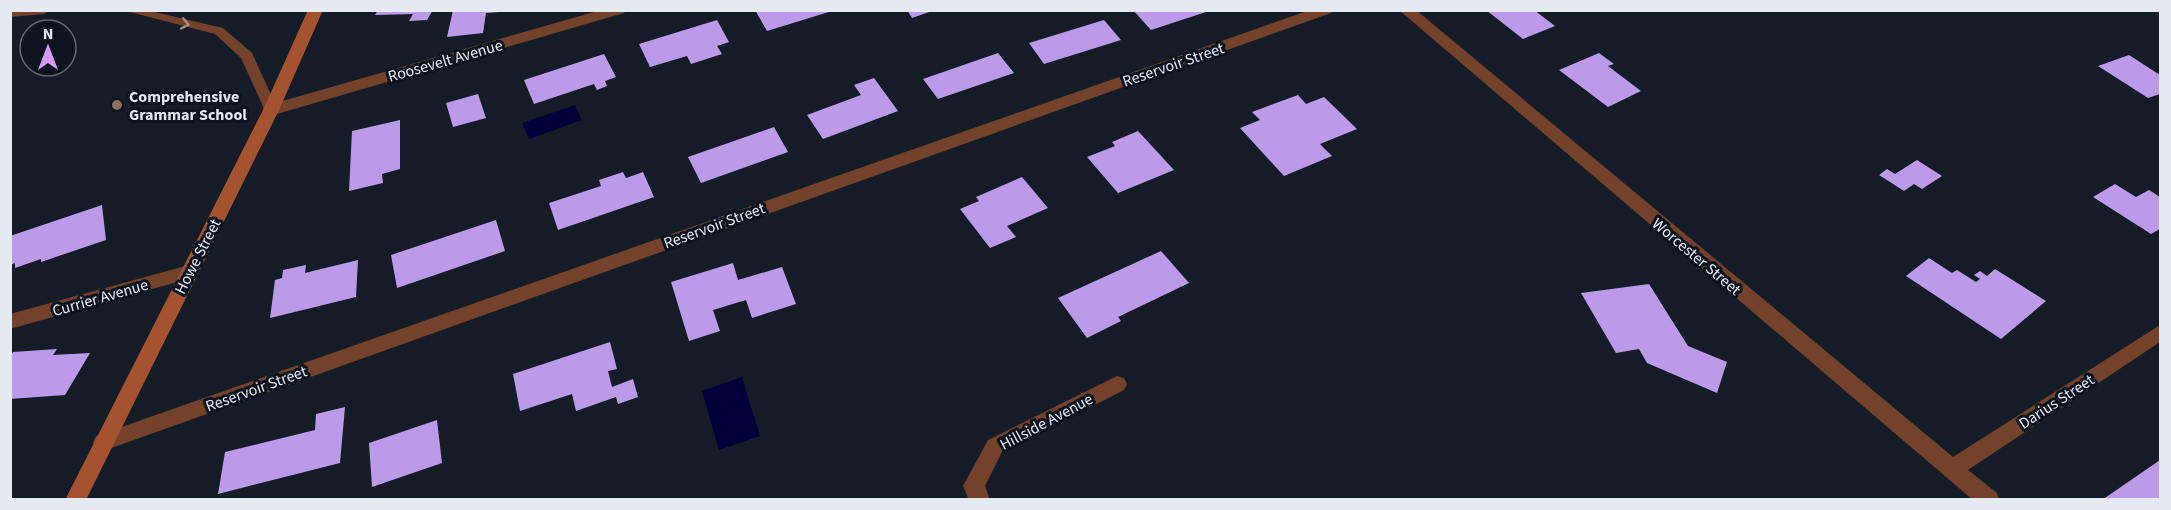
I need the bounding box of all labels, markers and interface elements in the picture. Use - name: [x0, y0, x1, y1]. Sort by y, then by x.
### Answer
- one-way arrow: [180, 17, 190, 30]
- north arrow: [18, 18, 78, 78]
- text: N: [43, 23, 53, 45]
- street label: Roosevelt Avenue: [385, 34, 505, 88]
- street label: Reservoir Street: [1119, 37, 1228, 93]
- place label: Comprehensive Grammar School: [129, 86, 247, 126]
- marker: Comprehensive Grammar School: [110, 98, 124, 112]
- street label: Reservoir Street: [661, 197, 769, 254]
- street label: Worcester Street: [1647, 213, 1746, 301]
- street label: Howe Street: [170, 215, 227, 298]
- street label: Currier Avenue: [50, 274, 151, 322]
- street label: Reservoir Street: [203, 360, 311, 417]
- street label: Darius Street: [2014, 369, 2099, 435]
- street label: Hillside Avenue: [996, 388, 1097, 456]

